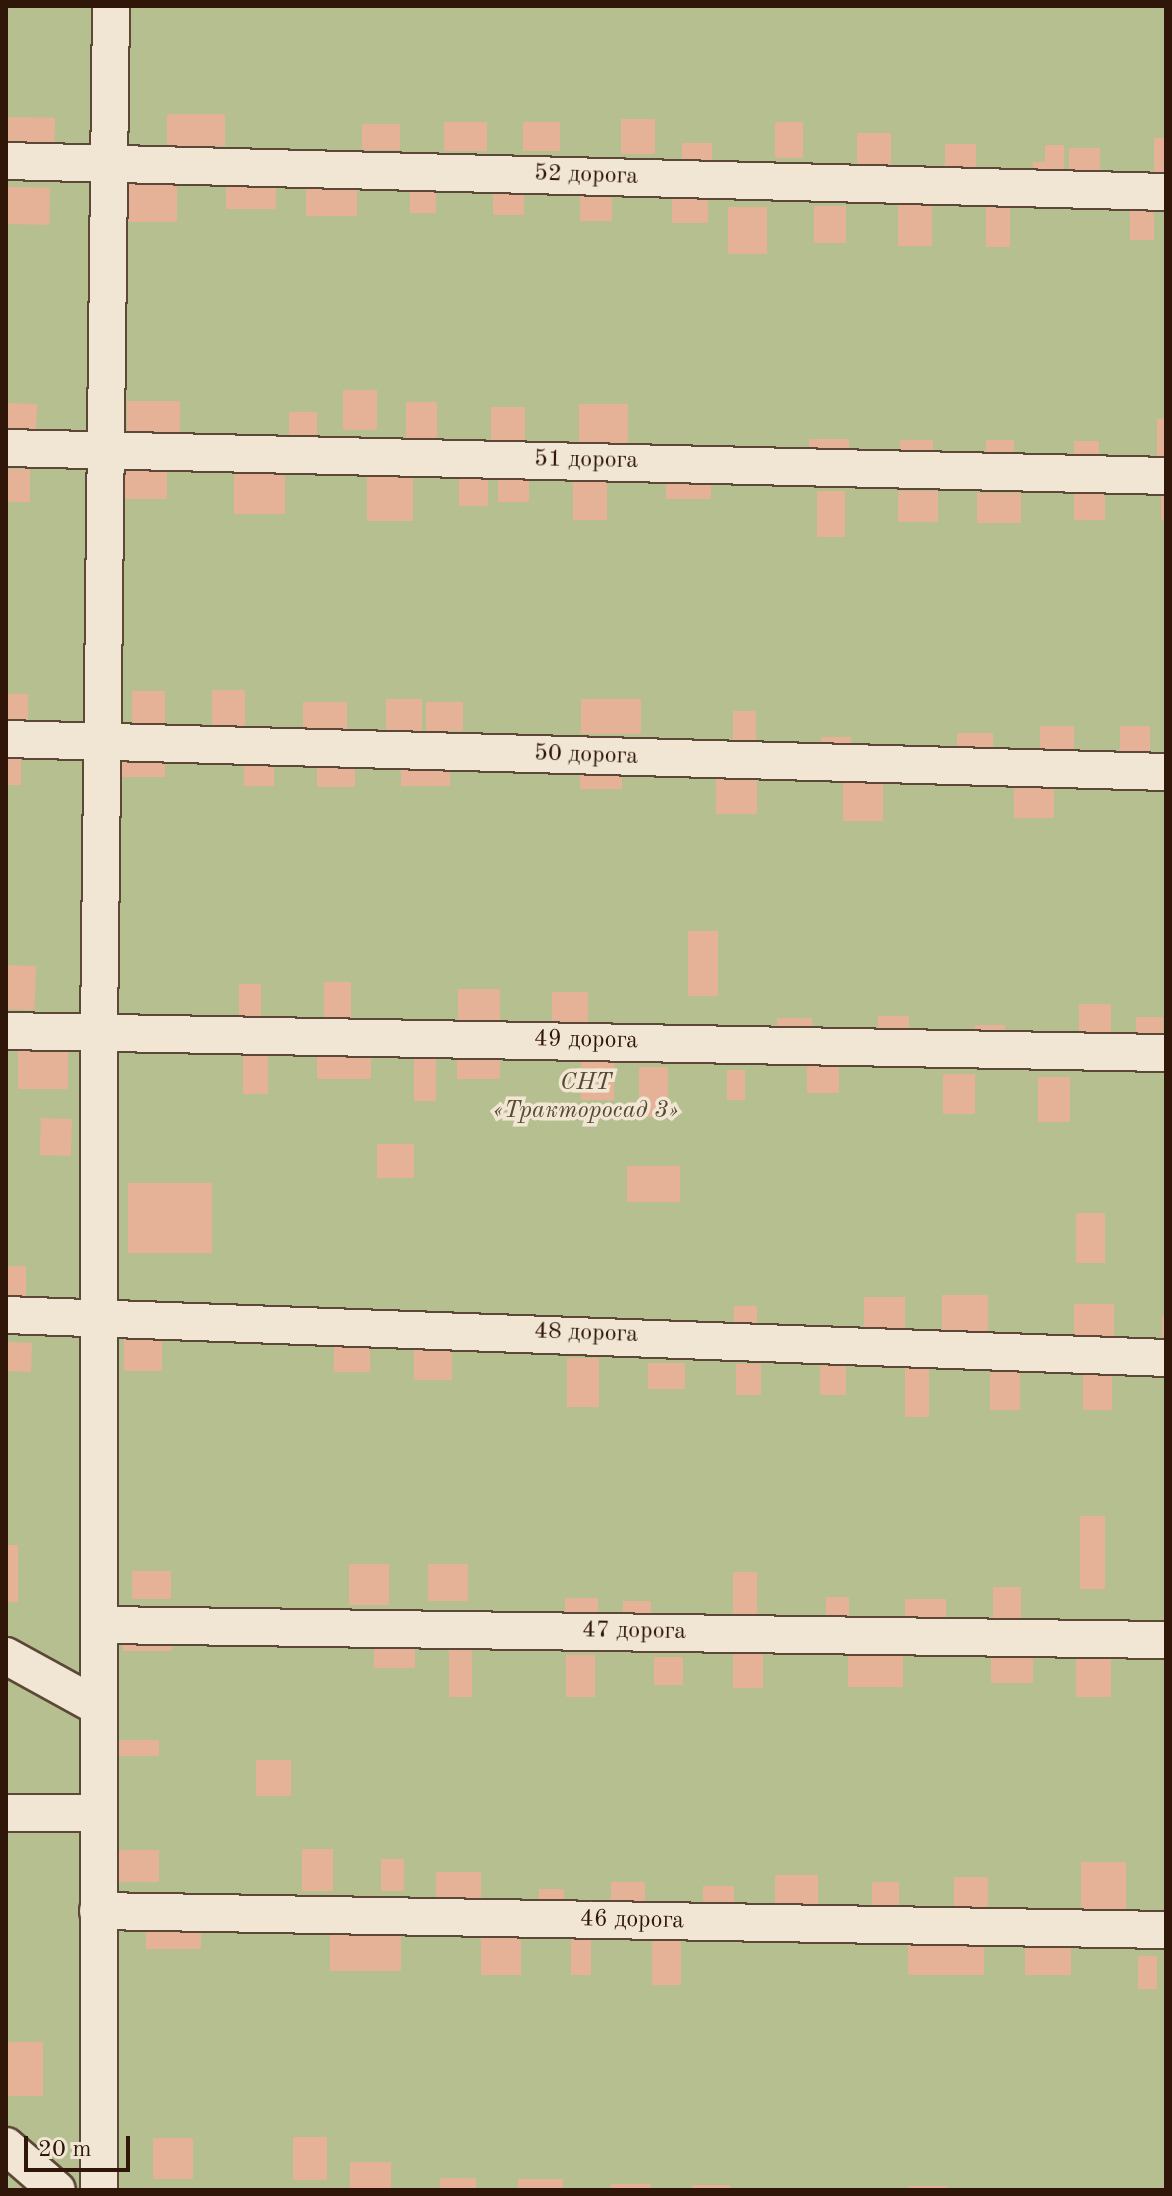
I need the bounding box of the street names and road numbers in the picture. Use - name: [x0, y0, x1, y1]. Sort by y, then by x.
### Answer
- street label: 52 дорога: [533, 160, 639, 192]
- street label: 51 дорога: [534, 446, 638, 476]
- street label: 50 дорога: [533, 740, 639, 772]
- street label: 49 дорога: [534, 1026, 638, 1056]
- street label: 48 дорога: [533, 1318, 639, 1350]
- street label: 47 дорога: [582, 1617, 686, 1647]
- street label: 46 дорога: [580, 1906, 684, 1936]

